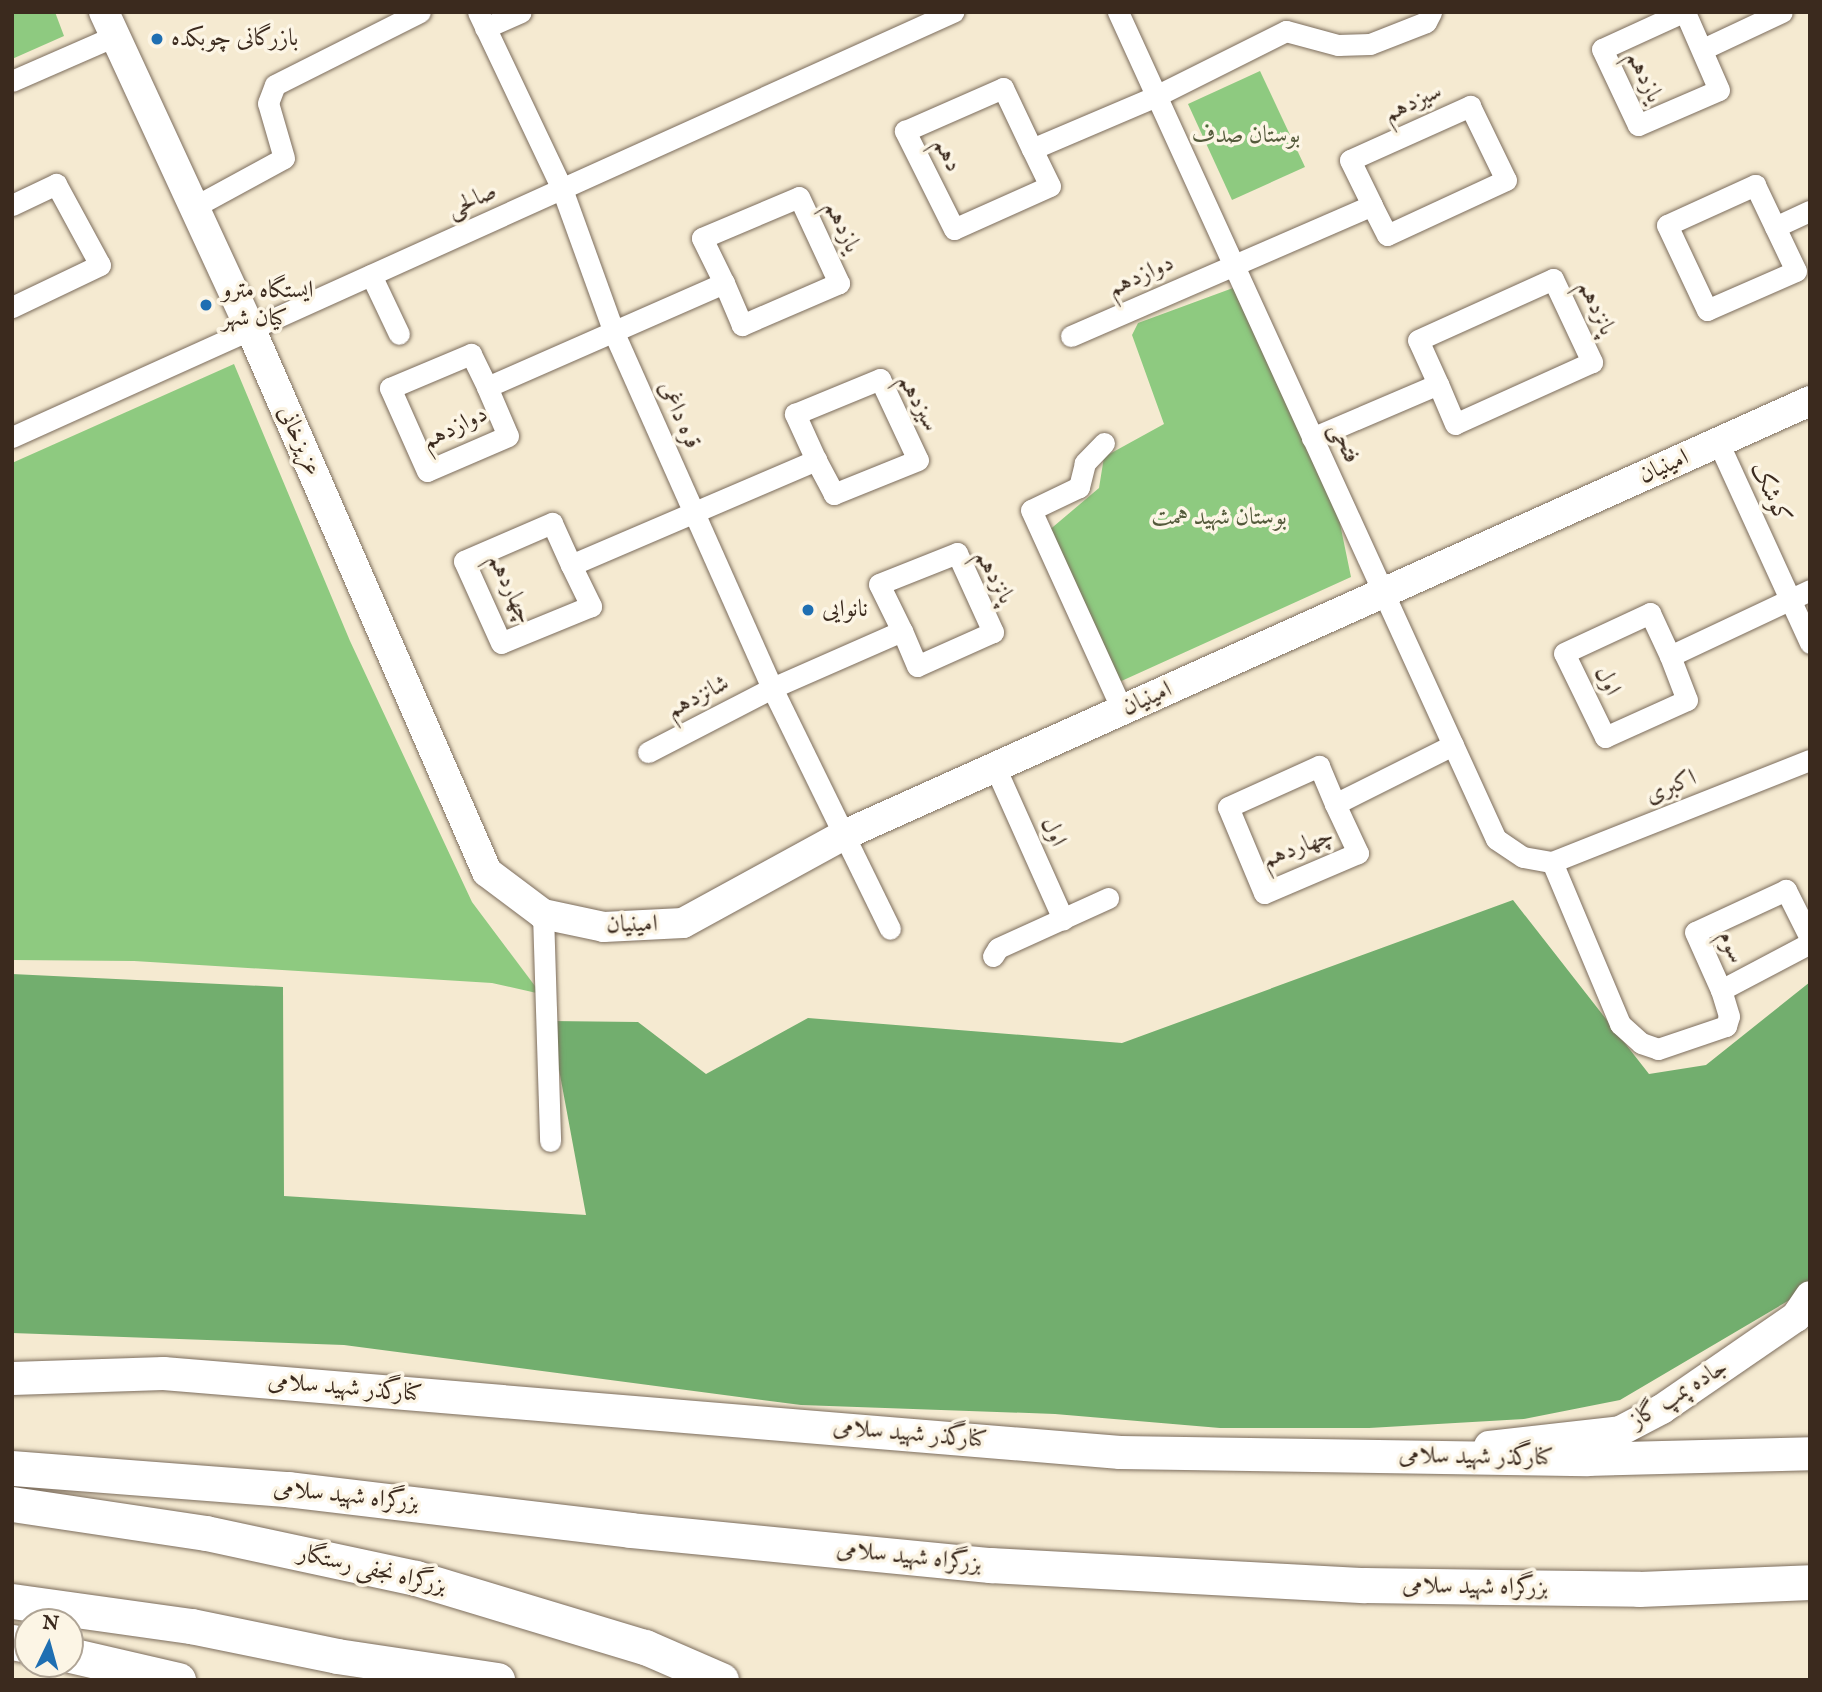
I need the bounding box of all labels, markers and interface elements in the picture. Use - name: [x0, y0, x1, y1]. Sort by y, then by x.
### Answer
- place label: بازرگانی چوبکده: [171, 25, 298, 53]
- marker: بازرگانی چوبکده: [149, 31, 165, 47]
- street label: یازدهم: [1620, 47, 1668, 107]
- street label: سیزدهم: [1379, 77, 1447, 129]
- park label: بوستان صدف: [1192, 122, 1300, 150]
- street label: دهم: [927, 133, 967, 177]
- street label: صالحی: [443, 177, 501, 225]
- street label: یازدهم: [818, 197, 866, 257]
- street label: دوازدهم: [1103, 249, 1179, 303]
- street label: پانزدهم: [1571, 276, 1621, 340]
- place label: ایستگاه مترو کیان شهر: [222, 277, 314, 333]
- marker: ایستگاه مترو کیان شهر: [196, 295, 216, 315]
- street label: سیزدهم: [891, 369, 945, 437]
- street label: قره داغی: [651, 377, 707, 453]
- street label: دوازدهم: [418, 400, 492, 456]
- street label: عزیزخانی: [271, 401, 327, 481]
- street label: فتحی: [1322, 418, 1366, 468]
- street label: امینیان: [1635, 443, 1693, 491]
- street label: کوشک: [1743, 458, 1797, 528]
- park label: بوستان شهید همت: [1151, 504, 1287, 532]
- street label: پانزدهم: [968, 545, 1020, 609]
- street label: چهاردهم: [481, 549, 539, 629]
- place label: نانوایی: [822, 596, 868, 624]
- marker: نانوایی: [800, 602, 816, 618]
- street label: اول: [1588, 662, 1626, 700]
- street label: شانزدهم: [662, 669, 734, 725]
- street label: امینیان: [1118, 675, 1176, 723]
- street label: اکبری: [1641, 764, 1701, 810]
- street label: اول: [1034, 813, 1072, 851]
- street label: چهاردهم: [1258, 821, 1338, 875]
- street label: امینیان: [606, 910, 658, 940]
- street label: سوم: [1711, 926, 1751, 968]
- street label: جاده پمپ گاز: [1625, 1353, 1733, 1435]
- street label: کنارگذر شهید سلامی: [267, 1367, 423, 1409]
- street label: کنارگذر شهید سلامی: [832, 1413, 988, 1455]
- street label: کنارگذر شهید سلامی: [1398, 1441, 1554, 1473]
- street label: بزرگراه شهید سلامی: [272, 1474, 420, 1518]
- street label: بزرگراه شهید سلامی: [835, 1535, 983, 1579]
- street label: بزرگراه نجفی رستگار: [295, 1539, 449, 1601]
- street label: بزرگراه شهید سلامی: [1402, 1571, 1548, 1603]
- north arrow: [14, 1608, 84, 1678]
- text: N: [41, 1611, 60, 1637]

